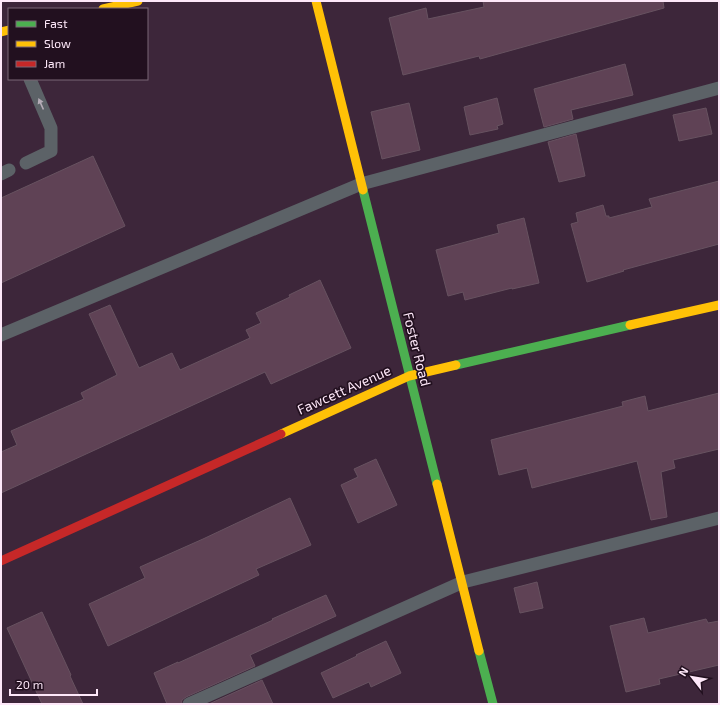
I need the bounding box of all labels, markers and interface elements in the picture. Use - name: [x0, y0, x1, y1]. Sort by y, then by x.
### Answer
- legend: [8, 8, 148, 80]
- text: Fast: [44, 16, 68, 30]
- text: Slow: [44, 36, 71, 50]
- text: Jam: [44, 56, 65, 70]
- one-way arrow: [37, 97, 43, 109]
- street label: Foster Road: [400, 310, 435, 388]
- street label: Fawcett Avenue: [294, 361, 393, 418]
- north arrow: [672, 657, 712, 697]
- text: N: [675, 665, 691, 678]
- scale bar: [10, 671, 97, 697]
- text: 20 m: [16, 677, 43, 691]

